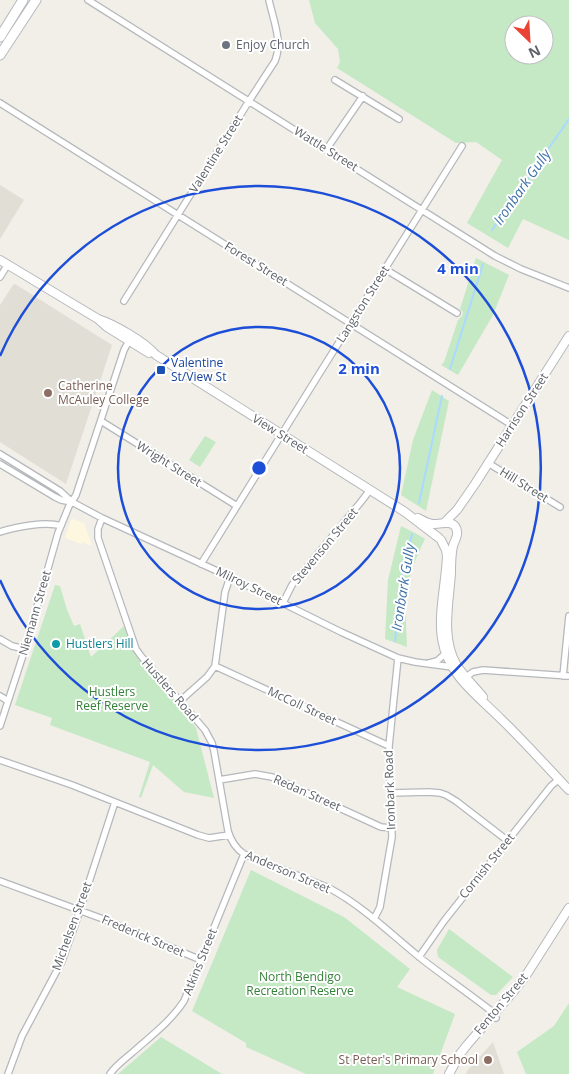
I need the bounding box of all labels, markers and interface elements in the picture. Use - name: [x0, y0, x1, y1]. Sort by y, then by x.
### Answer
- north arrow: [504, 15, 554, 65]
- place label: Enjoy Church: [236, 36, 310, 53]
- marker: Enjoy Church: [220, 39, 232, 51]
- text: N: [526, 41, 544, 63]
- street label: Valentine Street: [185, 111, 246, 196]
- street label: Wattle Street: [291, 122, 362, 175]
- water label: Ironbark Gully: [488, 144, 556, 228]
- street label: Forest Street: [221, 237, 291, 290]
- text: 4 min: [437, 258, 479, 278]
- street label: Langston Street: [332, 262, 393, 346]
- place label: Valentine St/View St: [171, 354, 226, 385]
- text: 2 min: [338, 358, 380, 378]
- marker: Valentine St/View St: [155, 364, 167, 376]
- street label: Harrison Street: [491, 369, 552, 450]
- place label: Catherine McAuley College: [58, 377, 149, 408]
- marker: Catherine McAuley College: [42, 387, 54, 399]
- street label: View Street: [249, 410, 311, 457]
- street label: Wright Street: [133, 437, 205, 490]
- centre of rings: [250, 459, 268, 477]
- street label: Hill Street: [497, 463, 552, 506]
- street label: Stevenson Street: [288, 504, 362, 587]
- water label: Ironbark Gully: [386, 540, 419, 632]
- street label: Milroy Street: [213, 562, 285, 609]
- street label: Niemann Street: [14, 568, 55, 657]
- place label: Hustlers Hill: [66, 635, 134, 652]
- marker: Hustlers Hill: [50, 638, 62, 650]
- street label: Hustlers Road: [138, 655, 202, 725]
- street label: McColl Street: [265, 682, 339, 729]
- park label: Hustlers Reef Reserve: [76, 683, 148, 714]
- street label: Ironbark Road: [380, 750, 399, 830]
- street label: Redan Street: [271, 770, 344, 815]
- street label: Cornish Street: [455, 829, 518, 902]
- street label: Anderson Street: [243, 846, 333, 897]
- street label: Michelsen Street: [48, 879, 95, 973]
- street label: Frederick Street: [99, 910, 187, 961]
- street label: Atkins Street: [178, 926, 221, 998]
- park label: North Bendigo Recreation Reserve: [246, 968, 354, 999]
- street label: Fenton Street: [470, 969, 531, 1038]
- place label: St Peter's Primary School: [339, 1051, 478, 1068]
- marker: St Peter's Primary School: [482, 1054, 494, 1066]

